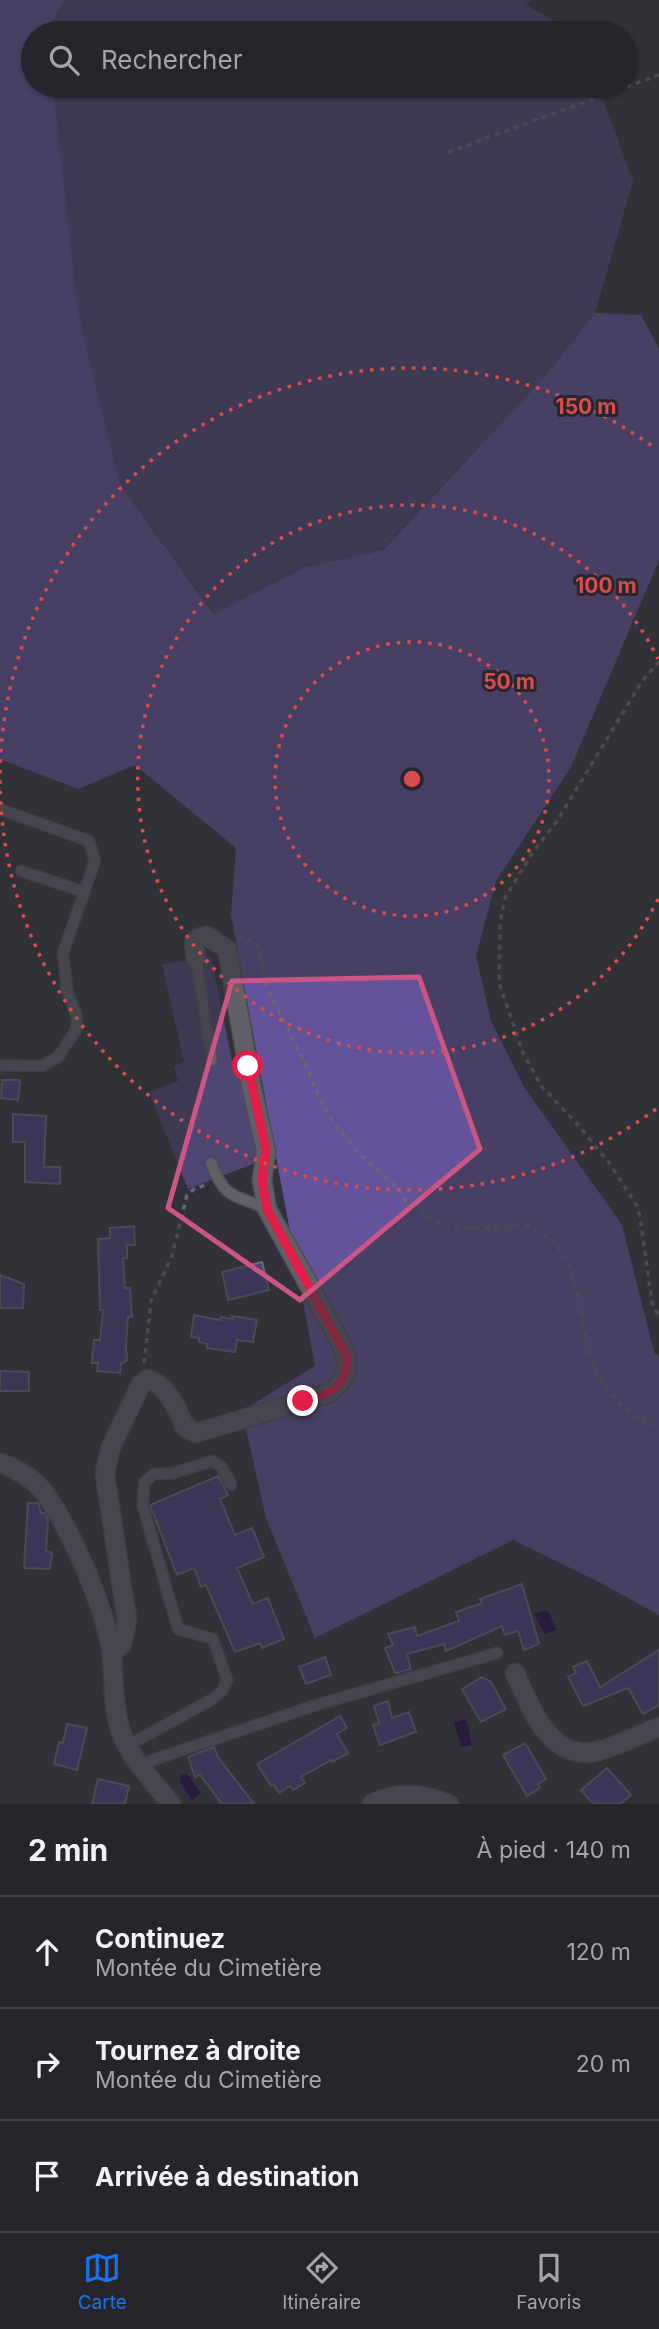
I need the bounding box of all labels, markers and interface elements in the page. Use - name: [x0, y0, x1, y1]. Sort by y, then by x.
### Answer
- search box: [21, 21, 638, 98]
- icon: search: [45, 41, 83, 79]
- text: Rechercher: [101, 44, 242, 75]
- text: 150 m: [556, 394, 616, 419]
- text: 100 m: [575, 573, 637, 598]
- text: 50 m: [483, 669, 535, 694]
- centre of rings: [400, 767, 424, 791]
- route start: [232, 1050, 263, 1081]
- route end: [287, 1385, 318, 1416]
- text: 2 min: [28, 1832, 108, 1868]
- text: À pied · 140 m: [477, 1836, 631, 1864]
- text: Continuez: [95, 1923, 225, 1954]
- icon: ahead: [28, 1933, 66, 1971]
- text: 120 m: [566, 1938, 631, 1966]
- text: Montée du Cimetière: [95, 1954, 322, 1982]
- text: Tournez à droite: [95, 2035, 301, 2066]
- icon: right: [28, 2045, 66, 2083]
- text: 20 m: [576, 2050, 631, 2078]
- text: Montée du Cimetière: [95, 2066, 322, 2094]
- icon: arrive: [28, 2157, 66, 2195]
- text: Arrivée à destination: [95, 2161, 360, 2192]
- tab: Carte: [78, 2249, 127, 2314]
- tab: Itinéraire: [282, 2249, 361, 2314]
- tab: Favoris: [516, 2249, 581, 2314]

